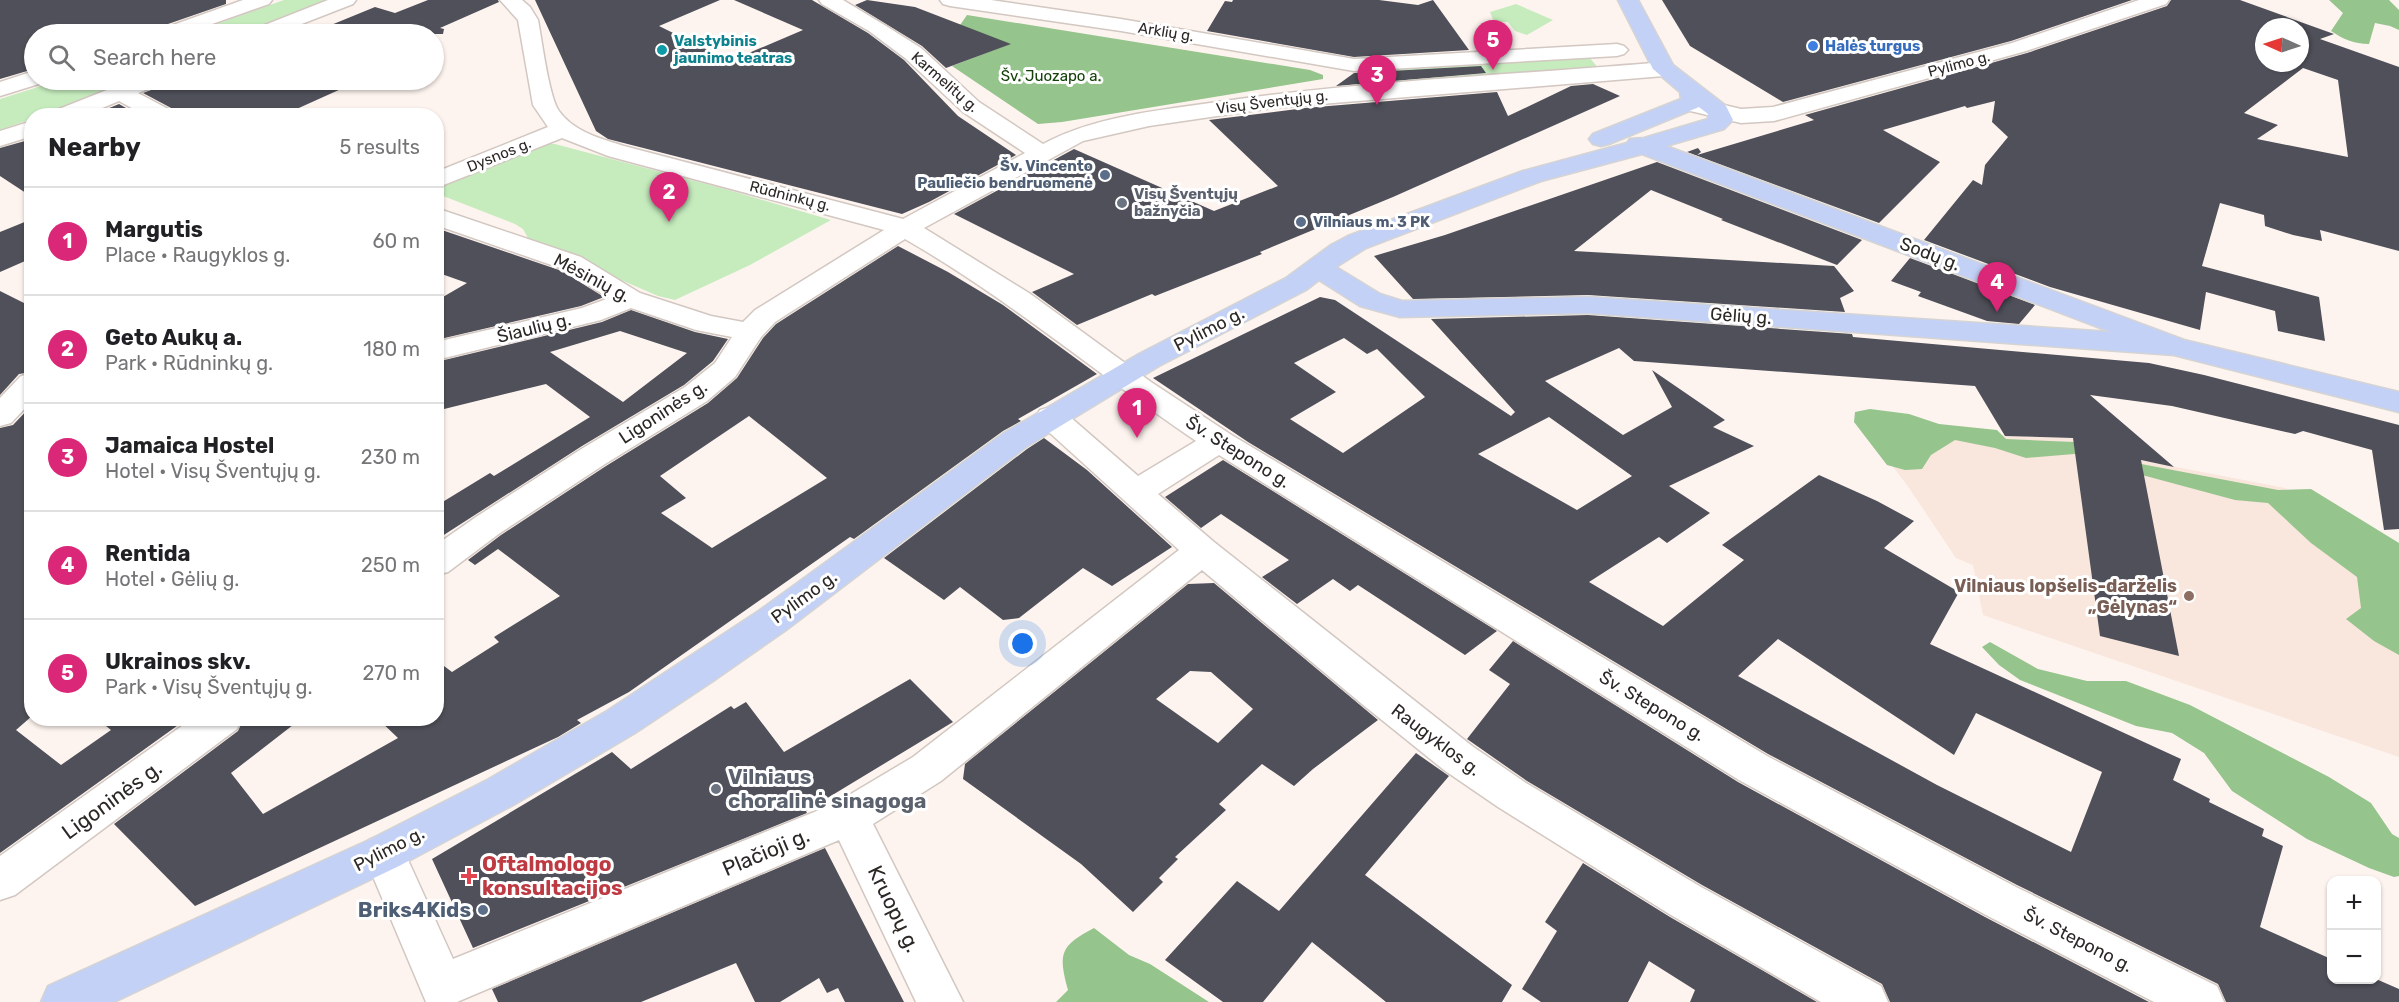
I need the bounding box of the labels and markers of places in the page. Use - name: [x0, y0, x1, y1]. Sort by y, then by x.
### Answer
- pin: 5: [1474, 20, 1512, 70]
- place label: Valstybinis jaunimo teatras: [673, 32, 792, 67]
- place label: Halės turgus: [1825, 37, 1920, 55]
- marker: Halės turgus: [1806, 39, 1820, 53]
- marker: Valstybinis jaunimo teatras: [655, 43, 669, 57]
- pin: 3: [1358, 56, 1396, 105]
- place label: Šv. Vincento Pauliečio bendruomenė: [917, 157, 1093, 192]
- marker: Šv. Vincento Pauliečio bendruomenė: [1098, 168, 1112, 182]
- pin: 2: [650, 172, 688, 222]
- place label: Visų Šventųjų bažnyčia: [1134, 185, 1238, 220]
- marker: Visų Šventųjų bažnyčia: [1115, 196, 1129, 210]
- place label: Vilniaus m. 3 PK: [1313, 213, 1430, 231]
- marker: Vilniaus m. 3 PK: [1294, 215, 1308, 229]
- pin: 4: [1978, 262, 2016, 312]
- pin: 1: [1118, 388, 1156, 438]
- place label: Vilniaus lopšelis-darželis „Gėlynas“: [1954, 575, 2177, 618]
- marker: Vilniaus lopšelis-darželis „Gėlynas“: [2182, 589, 2196, 603]
- place label: Vilniaus choralinė sinagoga: [728, 764, 926, 813]
- marker: Vilniaus choralinė sinagoga: [709, 782, 723, 796]
- place label: Oftalmologo konsultacijos: [482, 851, 623, 900]
- marker: Oftalmologo konsultacijos: [460, 867, 478, 885]
- place label: Briks4Kids: [358, 897, 471, 922]
- marker: Briks4Kids: [476, 903, 490, 917]

